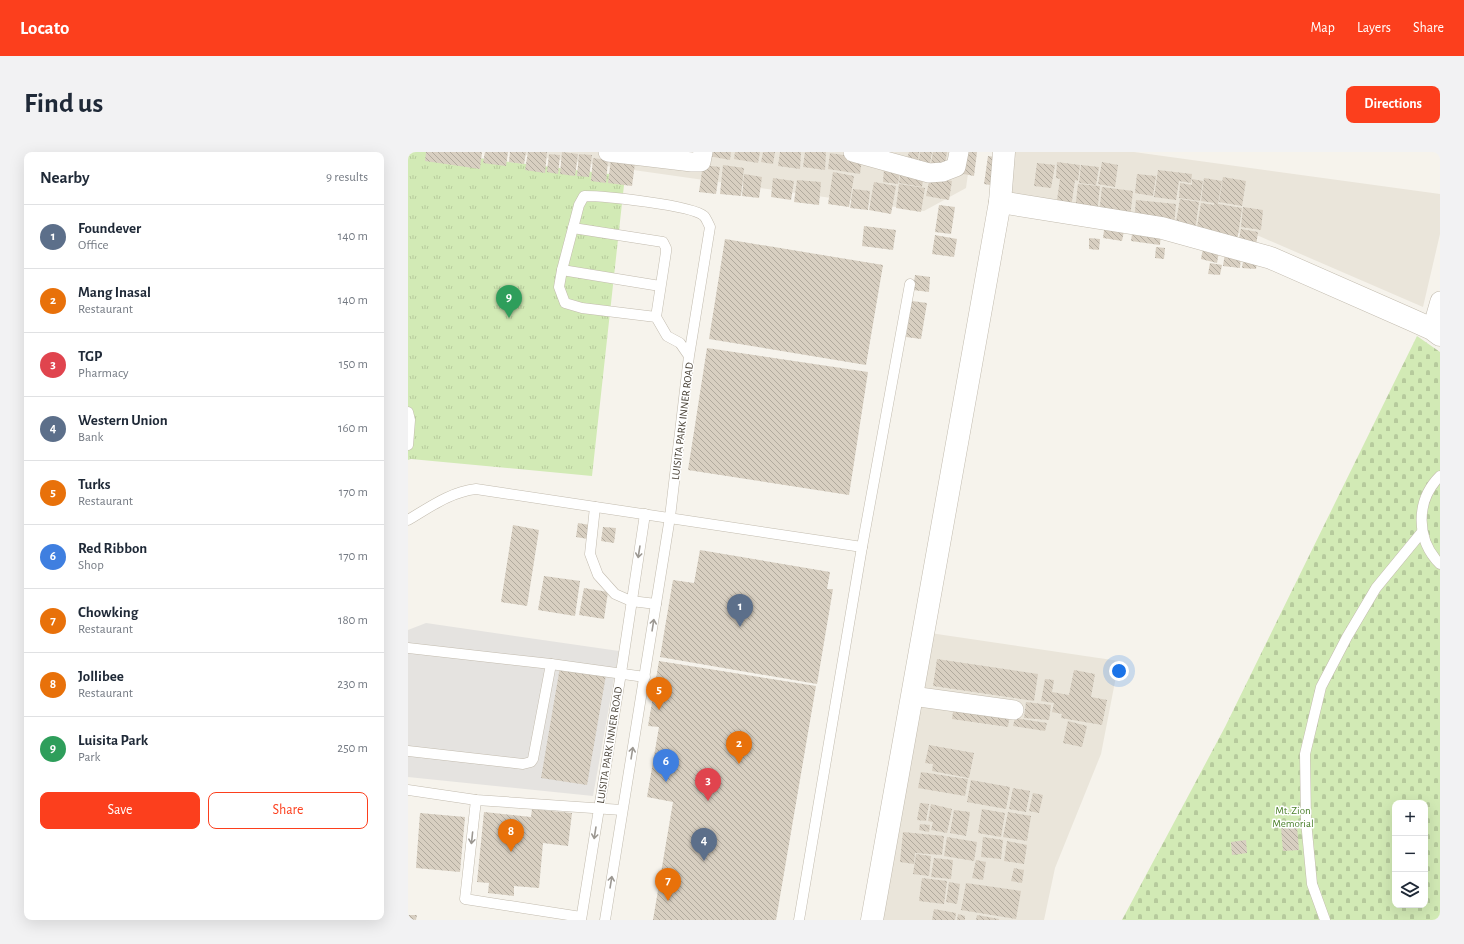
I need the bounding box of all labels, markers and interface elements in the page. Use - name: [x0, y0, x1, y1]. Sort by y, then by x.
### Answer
- text: Locato: [20, 19, 69, 38]
- text: Map: [1310, 21, 1335, 35]
- text: Layers: [1357, 21, 1391, 35]
- text: Share: [1413, 21, 1444, 35]
- button: Directions: [1346, 86, 1440, 123]
- text: Find us: [24, 90, 103, 118]
- text: Nearby: [40, 169, 90, 186]
- text: 9 results: [326, 171, 368, 184]
- text: Foundever: [78, 221, 141, 236]
- text: 1: [51, 230, 55, 243]
- text: 140 m: [338, 230, 368, 243]
- text: Office: [78, 239, 108, 252]
- text: Mang Inasal: [78, 285, 151, 300]
- pin: 9: [496, 285, 522, 318]
- text: 2: [50, 294, 56, 307]
- text: 140 m: [338, 294, 368, 307]
- text: Restaurant: [78, 303, 133, 316]
- text: TGP: [78, 349, 102, 364]
- text: 3: [50, 358, 56, 371]
- text: 150 m: [339, 358, 368, 371]
- street label: LUISITA PARK INNER ROAD: [670, 362, 695, 480]
- text: Pharmacy: [78, 367, 129, 380]
- text: Western Union: [78, 413, 168, 428]
- text: 4: [50, 422, 56, 435]
- text: 160 m: [338, 422, 368, 435]
- text: Bank: [78, 431, 104, 444]
- text: Turks: [78, 477, 111, 492]
- text: 5: [50, 486, 56, 499]
- text: 170 m: [339, 486, 368, 499]
- text: Restaurant: [78, 495, 133, 508]
- text: Red Ribbon: [78, 541, 147, 556]
- one-way arrow: [635, 545, 643, 558]
- text: 6: [50, 550, 56, 563]
- text: 170 m: [339, 550, 368, 563]
- text: Shop: [78, 559, 104, 572]
- pin: 1: [727, 594, 753, 627]
- text: Chowking: [78, 605, 138, 620]
- text: 7: [50, 614, 56, 627]
- text: 180 m: [338, 614, 368, 627]
- one-way arrow: [649, 619, 657, 632]
- text: Restaurant: [78, 623, 133, 636]
- your location: [1109, 661, 1129, 681]
- text: Jollibee: [78, 669, 124, 684]
- pin: 5: [646, 677, 672, 710]
- text: 8: [50, 678, 56, 691]
- text: 230 m: [337, 678, 368, 691]
- street label: LUISITA PARK INNER ROAD: [595, 686, 624, 804]
- text: Restaurant: [78, 687, 133, 700]
- pin: 2: [726, 731, 752, 764]
- text: Luisita Park: [78, 733, 148, 748]
- text: 9: [50, 742, 56, 755]
- text: 250 m: [337, 742, 368, 755]
- one-way arrow: [628, 747, 636, 760]
- pin: 6: [653, 749, 679, 782]
- text: Park: [78, 751, 100, 764]
- pin: 3: [695, 768, 721, 801]
- button: Save: [40, 792, 200, 829]
- button: Share: [208, 792, 368, 829]
- map controls: [1392, 800, 1428, 908]
- button: +: [1392, 800, 1428, 836]
- park label: Mt. Zion Memorial: [1272, 805, 1314, 829]
- pin: 8: [498, 819, 524, 852]
- one-way arrow: [590, 826, 598, 839]
- pin: 4: [691, 828, 717, 861]
- one-way arrow: [468, 832, 475, 845]
- button: −: [1392, 836, 1428, 872]
- pin: 7: [655, 868, 681, 901]
- button: layers: [1392, 872, 1428, 908]
- one-way arrow: [607, 875, 615, 888]

